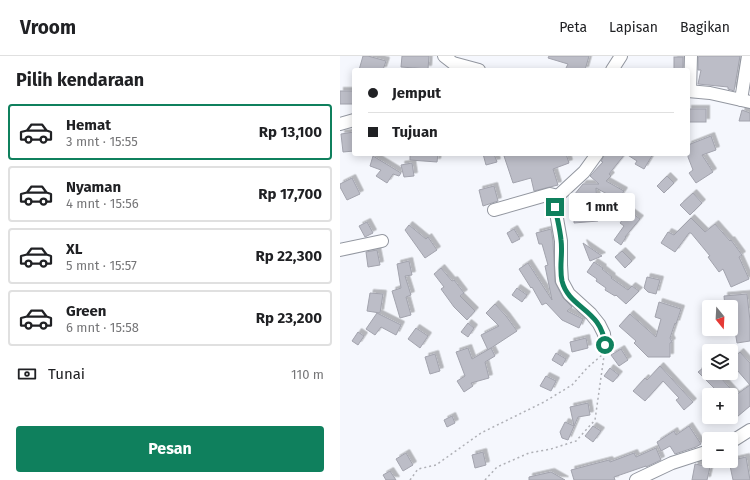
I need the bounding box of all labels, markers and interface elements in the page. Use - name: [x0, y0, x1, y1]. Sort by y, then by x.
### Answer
- text: Vroom: [20, 16, 76, 39]
- text: Peta: [559, 19, 587, 36]
- text: Lapisan: [609, 19, 658, 36]
- text: Bagikan: [680, 19, 730, 36]
- text: Pilih kendaraan: [16, 69, 144, 91]
- text: Jemput: [392, 84, 441, 102]
- icon: car: [18, 114, 54, 150]
- text: Hemat: [66, 116, 111, 134]
- text: Rp 13,100: [259, 123, 322, 141]
- text: Tujuan: [392, 123, 438, 141]
- text: 3 mnt · 15:55: [66, 134, 138, 149]
- icon: car: [18, 176, 54, 212]
- text: Nyaman: [66, 178, 121, 196]
- text: Rp 17,700: [258, 185, 322, 203]
- callout: 1 mnt: [569, 193, 635, 221]
- text: 4 mnt · 15:56: [66, 196, 139, 211]
- route end: [546, 198, 564, 216]
- text: 1 mnt: [586, 199, 618, 214]
- icon: car: [18, 238, 54, 274]
- text: XL: [66, 240, 82, 258]
- text: Rp 22,300: [256, 247, 322, 265]
- text: 5 mnt · 15:57: [66, 258, 137, 273]
- icon: car: [18, 300, 54, 336]
- north arrow: [702, 300, 738, 336]
- map controls: [702, 300, 738, 468]
- text: Green: [66, 302, 106, 320]
- text: Rp 23,200: [256, 309, 322, 327]
- text: 6 mnt · 15:58: [66, 320, 139, 335]
- route start: [596, 336, 614, 354]
- button: layers: [702, 344, 738, 380]
- icon: cash: [16, 363, 38, 385]
- text: Tunai: [48, 365, 85, 383]
- text: 110 m: [291, 367, 324, 382]
- button: +: [702, 388, 738, 424]
- button: Pesan: [16, 426, 324, 472]
- button: −: [702, 432, 738, 468]

